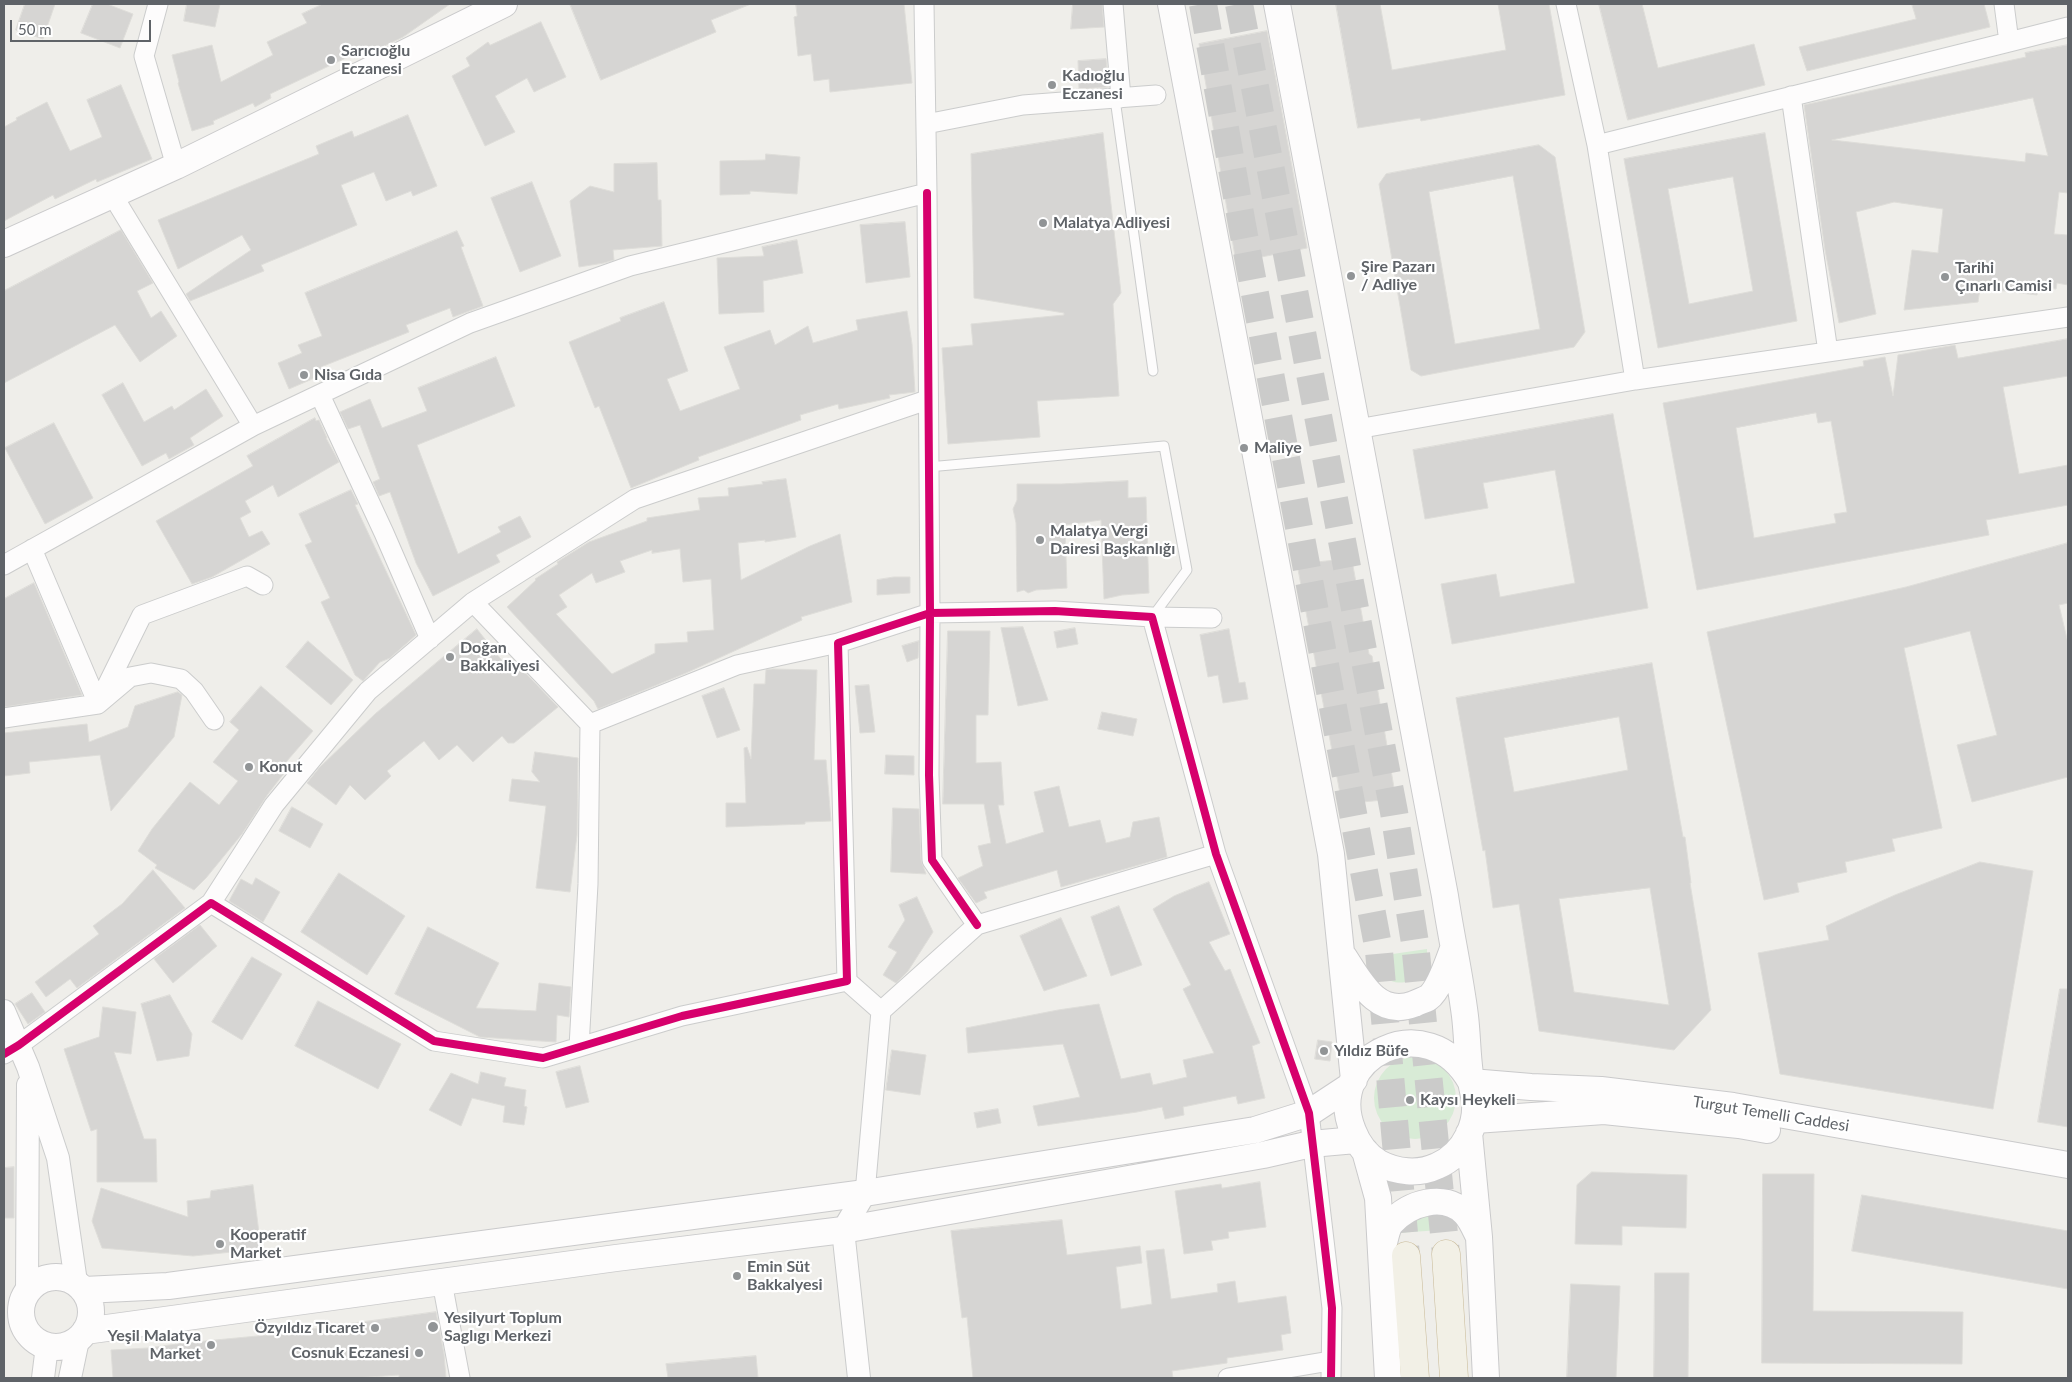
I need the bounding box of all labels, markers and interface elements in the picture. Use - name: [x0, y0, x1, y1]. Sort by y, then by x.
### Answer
- scale bar: [12, 10, 154, 42]
- text: 50 m: [18, 20, 52, 38]
- place label: Sarıcıoğlu Eczanesi: [341, 41, 410, 79]
- marker: Sarıcıoğlu Eczanesi: [325, 54, 337, 66]
- place label: Kadıoğlu Eczanesi: [1062, 66, 1125, 104]
- marker: Kadıoğlu Eczanesi: [1046, 79, 1058, 91]
- place label: Malatya Adliyesi: [1053, 213, 1170, 233]
- marker: Malatya Adliyesi: [1037, 217, 1049, 229]
- place label: Şire Pazarı / Adliye: [1361, 257, 1435, 295]
- place label: Tarihi Çınarlı Camisi: [1955, 258, 2052, 296]
- marker: Şire Pazarı / Adliye: [1345, 270, 1357, 282]
- marker: Tarihi Çınarlı Camisi: [1939, 271, 1951, 283]
- place label: Nisa Gıda: [314, 365, 382, 385]
- marker: Nisa Gıda: [298, 369, 310, 381]
- place label: Maliye: [1254, 438, 1302, 458]
- marker: Maliye: [1238, 442, 1250, 454]
- place label: Malatya Vergi Dairesi Başkanlığı: [1050, 521, 1175, 559]
- marker: Malatya Vergi Dairesi Başkanlığı: [1034, 534, 1046, 546]
- place label: Doğan Bakkaliyesi: [460, 638, 540, 676]
- marker: Doğan Bakkaliyesi: [444, 651, 456, 663]
- place label: Konut: [259, 757, 303, 777]
- marker: Konut: [243, 761, 255, 773]
- place label: Yıldız Büfe: [1334, 1041, 1409, 1061]
- marker: Yıldız Büfe: [1318, 1045, 1330, 1057]
- place label: Kaysı Heykeli: [1420, 1090, 1516, 1110]
- street label: Turgut Temelli Caddesi: [1691, 1092, 1851, 1136]
- marker: Kaysı Heykeli: [1404, 1094, 1416, 1106]
- place label: Kooperatif Market: [230, 1225, 306, 1263]
- marker: Kooperatif Market: [214, 1238, 226, 1250]
- place label: Emin Süt Bakkalyesi: [747, 1257, 823, 1295]
- marker: Emin Süt Bakkalyesi: [731, 1270, 743, 1282]
- place label: Yesilyurt Toplum Saglıgı Merkezi: [444, 1308, 562, 1346]
- place label: Özyıldız Ticaret: [254, 1318, 365, 1338]
- marker: Yesilyurt Toplum Saglıgı Merkezi: [426, 1320, 440, 1334]
- marker: Özyıldız Ticaret: [369, 1322, 381, 1334]
- place label: Yeşil Malatya Market: [108, 1326, 201, 1364]
- marker: Yeşil Malatya Market: [205, 1339, 217, 1351]
- place label: Cosnuk Eczanesi: [291, 1343, 409, 1363]
- marker: Cosnuk Eczanesi: [413, 1347, 425, 1359]

